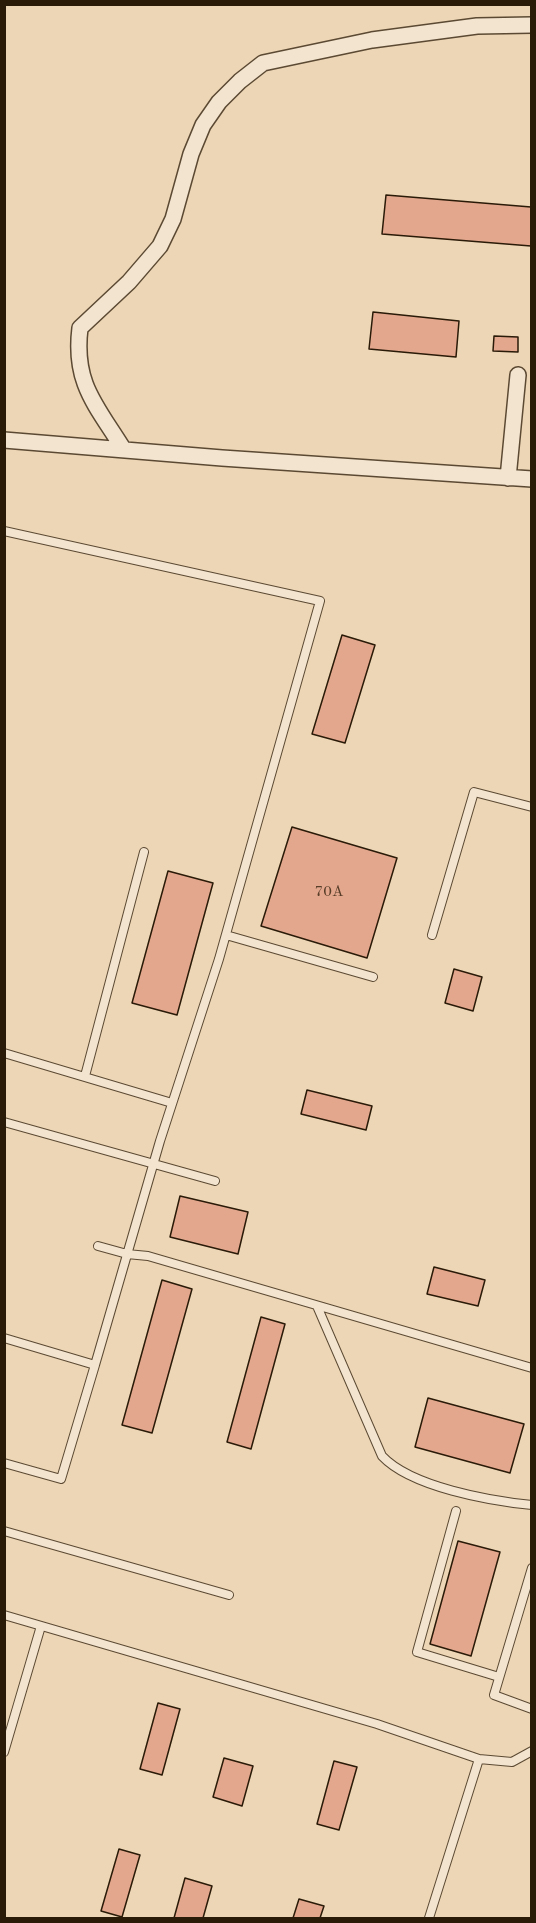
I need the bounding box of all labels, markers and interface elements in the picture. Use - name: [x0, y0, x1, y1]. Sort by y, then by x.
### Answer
- house number: 70А: [315, 883, 343, 901]

